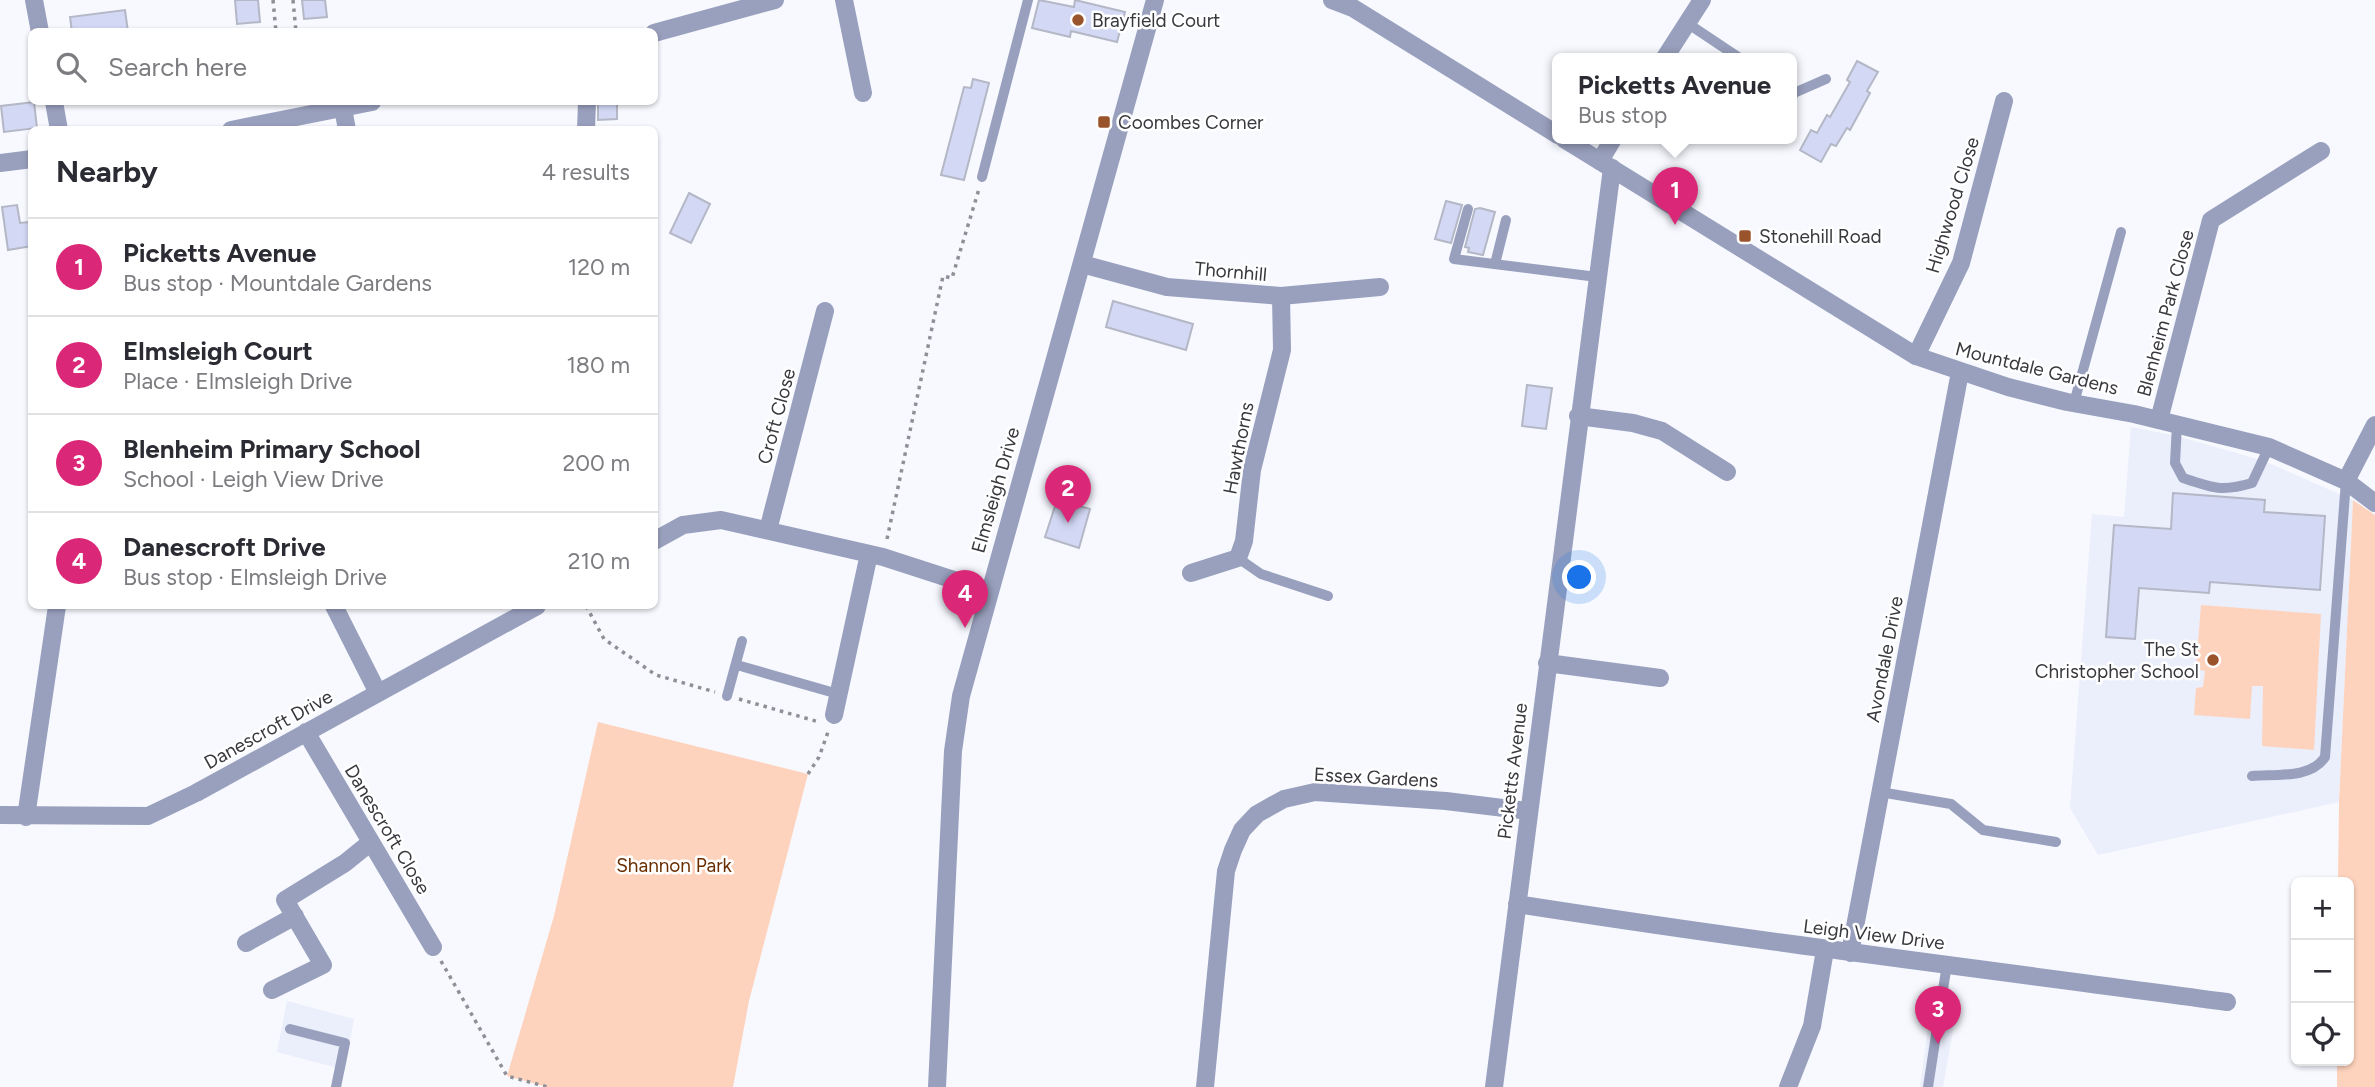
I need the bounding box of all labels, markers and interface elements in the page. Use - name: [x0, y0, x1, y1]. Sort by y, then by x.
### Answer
- place label: Brayfield Court: [1092, 9, 1220, 32]
- marker: Brayfield Court: [1070, 12, 1086, 28]
- search box: [28, 28, 658, 105]
- icon: search: [52, 48, 90, 86]
- text: Search here: [108, 51, 247, 83]
- popup: [1552, 53, 1797, 144]
- text: Picketts Avenue: [1578, 69, 1771, 101]
- text: Bus stop: [1578, 101, 1667, 129]
- place label: Coombes Corner: [1118, 111, 1264, 134]
- marker: Coombes Corner: [1096, 114, 1112, 130]
- street label: Highwood Close: [1921, 134, 1984, 276]
- text: Nearby: [56, 153, 158, 190]
- text: 4 results: [542, 158, 630, 186]
- pin: 1: [1652, 167, 1698, 225]
- place label: Stonehill Road: [1759, 225, 1882, 248]
- street label: Blenheim Park Close: [2132, 227, 2199, 399]
- marker: Stonehill Road: [1737, 228, 1753, 244]
- text: Picketts Avenue: [123, 237, 316, 269]
- text: 1: [74, 253, 84, 281]
- text: 120 m: [568, 253, 630, 281]
- street label: Thornhill: [1194, 257, 1268, 286]
- text: Bus stop · Mountdale Gardens: [123, 269, 432, 297]
- text: Elmsleigh Court: [123, 335, 313, 367]
- street label: Mountdale Gardens: [1953, 337, 2121, 400]
- text: 2: [72, 351, 86, 379]
- text: 180 m: [566, 351, 630, 379]
- street label: Croft Close: [753, 366, 800, 467]
- text: Place · Elmsleigh Drive: [123, 367, 352, 395]
- street label: Hawthorns: [1218, 400, 1259, 496]
- street label: Elmsleigh Drive: [967, 425, 1024, 556]
- text: Blenheim Primary School: [123, 433, 421, 465]
- text: 3: [73, 449, 85, 477]
- text: 200 m: [562, 449, 630, 477]
- text: School · Leigh View Drive: [123, 465, 384, 493]
- pin: 2: [1045, 465, 1091, 523]
- text: Danescroft Drive: [123, 531, 326, 563]
- text: 4: [72, 547, 86, 575]
- text: 210 m: [568, 547, 630, 575]
- your location: [1562, 560, 1596, 594]
- text: Bus stop · Elmsleigh Drive: [123, 563, 387, 591]
- pin: 4: [942, 570, 988, 628]
- street label: Avondale Drive: [1861, 594, 1908, 724]
- place label: The St Christopher School: [2035, 638, 2199, 683]
- marker: The St Christopher School: [2205, 652, 2221, 668]
- street label: Danescroft Drive: [200, 685, 336, 774]
- street label: Picketts Avenue: [1493, 702, 1532, 841]
- street label: Danescroft Close: [340, 760, 435, 898]
- street label: Essex Gardens: [1313, 763, 1439, 792]
- park label: Shannon Park: [616, 854, 733, 877]
- map controls: [2291, 877, 2354, 1066]
- button: +: [2291, 877, 2354, 940]
- street label: Leigh View Drive: [1802, 914, 1946, 955]
- button: −: [2291, 940, 2354, 1003]
- pin: 3: [1915, 986, 1961, 1044]
- button: locate: [2291, 1003, 2354, 1066]

